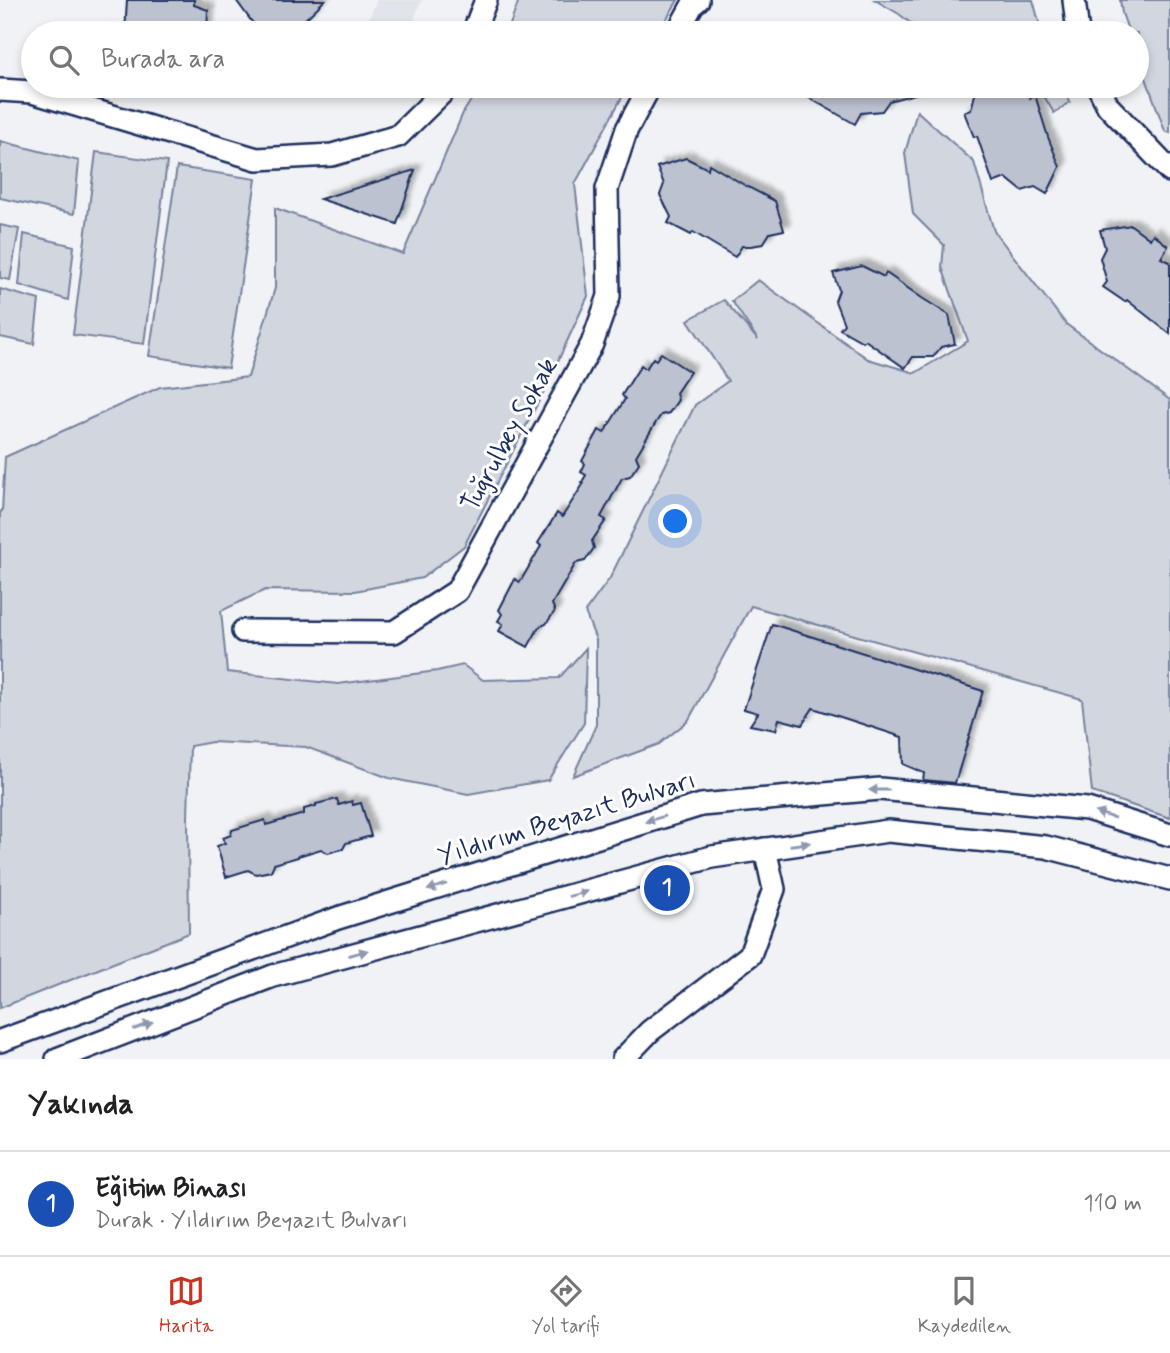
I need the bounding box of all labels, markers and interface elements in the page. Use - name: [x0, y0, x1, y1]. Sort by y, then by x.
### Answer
- search box: [21, 21, 1149, 98]
- icon: search: [45, 41, 83, 79]
- text: Burada ara: [101, 43, 225, 77]
- street label: Tuğrulbey Sokak: [454, 352, 566, 518]
- your location: [658, 504, 692, 538]
- street label: Yıldırım Beyazıt Bulvarı: [434, 764, 700, 874]
- one-way arrow: [868, 784, 890, 796]
- one-way arrow: [1094, 809, 1115, 819]
- one-way arrow: [644, 815, 665, 825]
- one-way arrow: [789, 838, 811, 849]
- pin: 1: [644, 862, 690, 914]
- one-way arrow: [427, 882, 448, 892]
- one-way arrow: [568, 888, 589, 898]
- one-way arrow: [347, 947, 369, 958]
- one-way arrow: [133, 1020, 154, 1031]
- text: Yakında: [28, 1085, 134, 1124]
- text: Eğitim Binası: [95, 1172, 247, 1206]
- text: 1: [46, 1189, 56, 1219]
- text: 110 m: [1083, 1189, 1142, 1219]
- text: Durak · Yıldırım Beyazıt Bulvarı: [95, 1206, 408, 1236]
- tab: Harita: [159, 1272, 213, 1339]
- tab: Yol tarifi: [532, 1272, 600, 1339]
- tab: Kaydedilen: [918, 1272, 1011, 1339]

